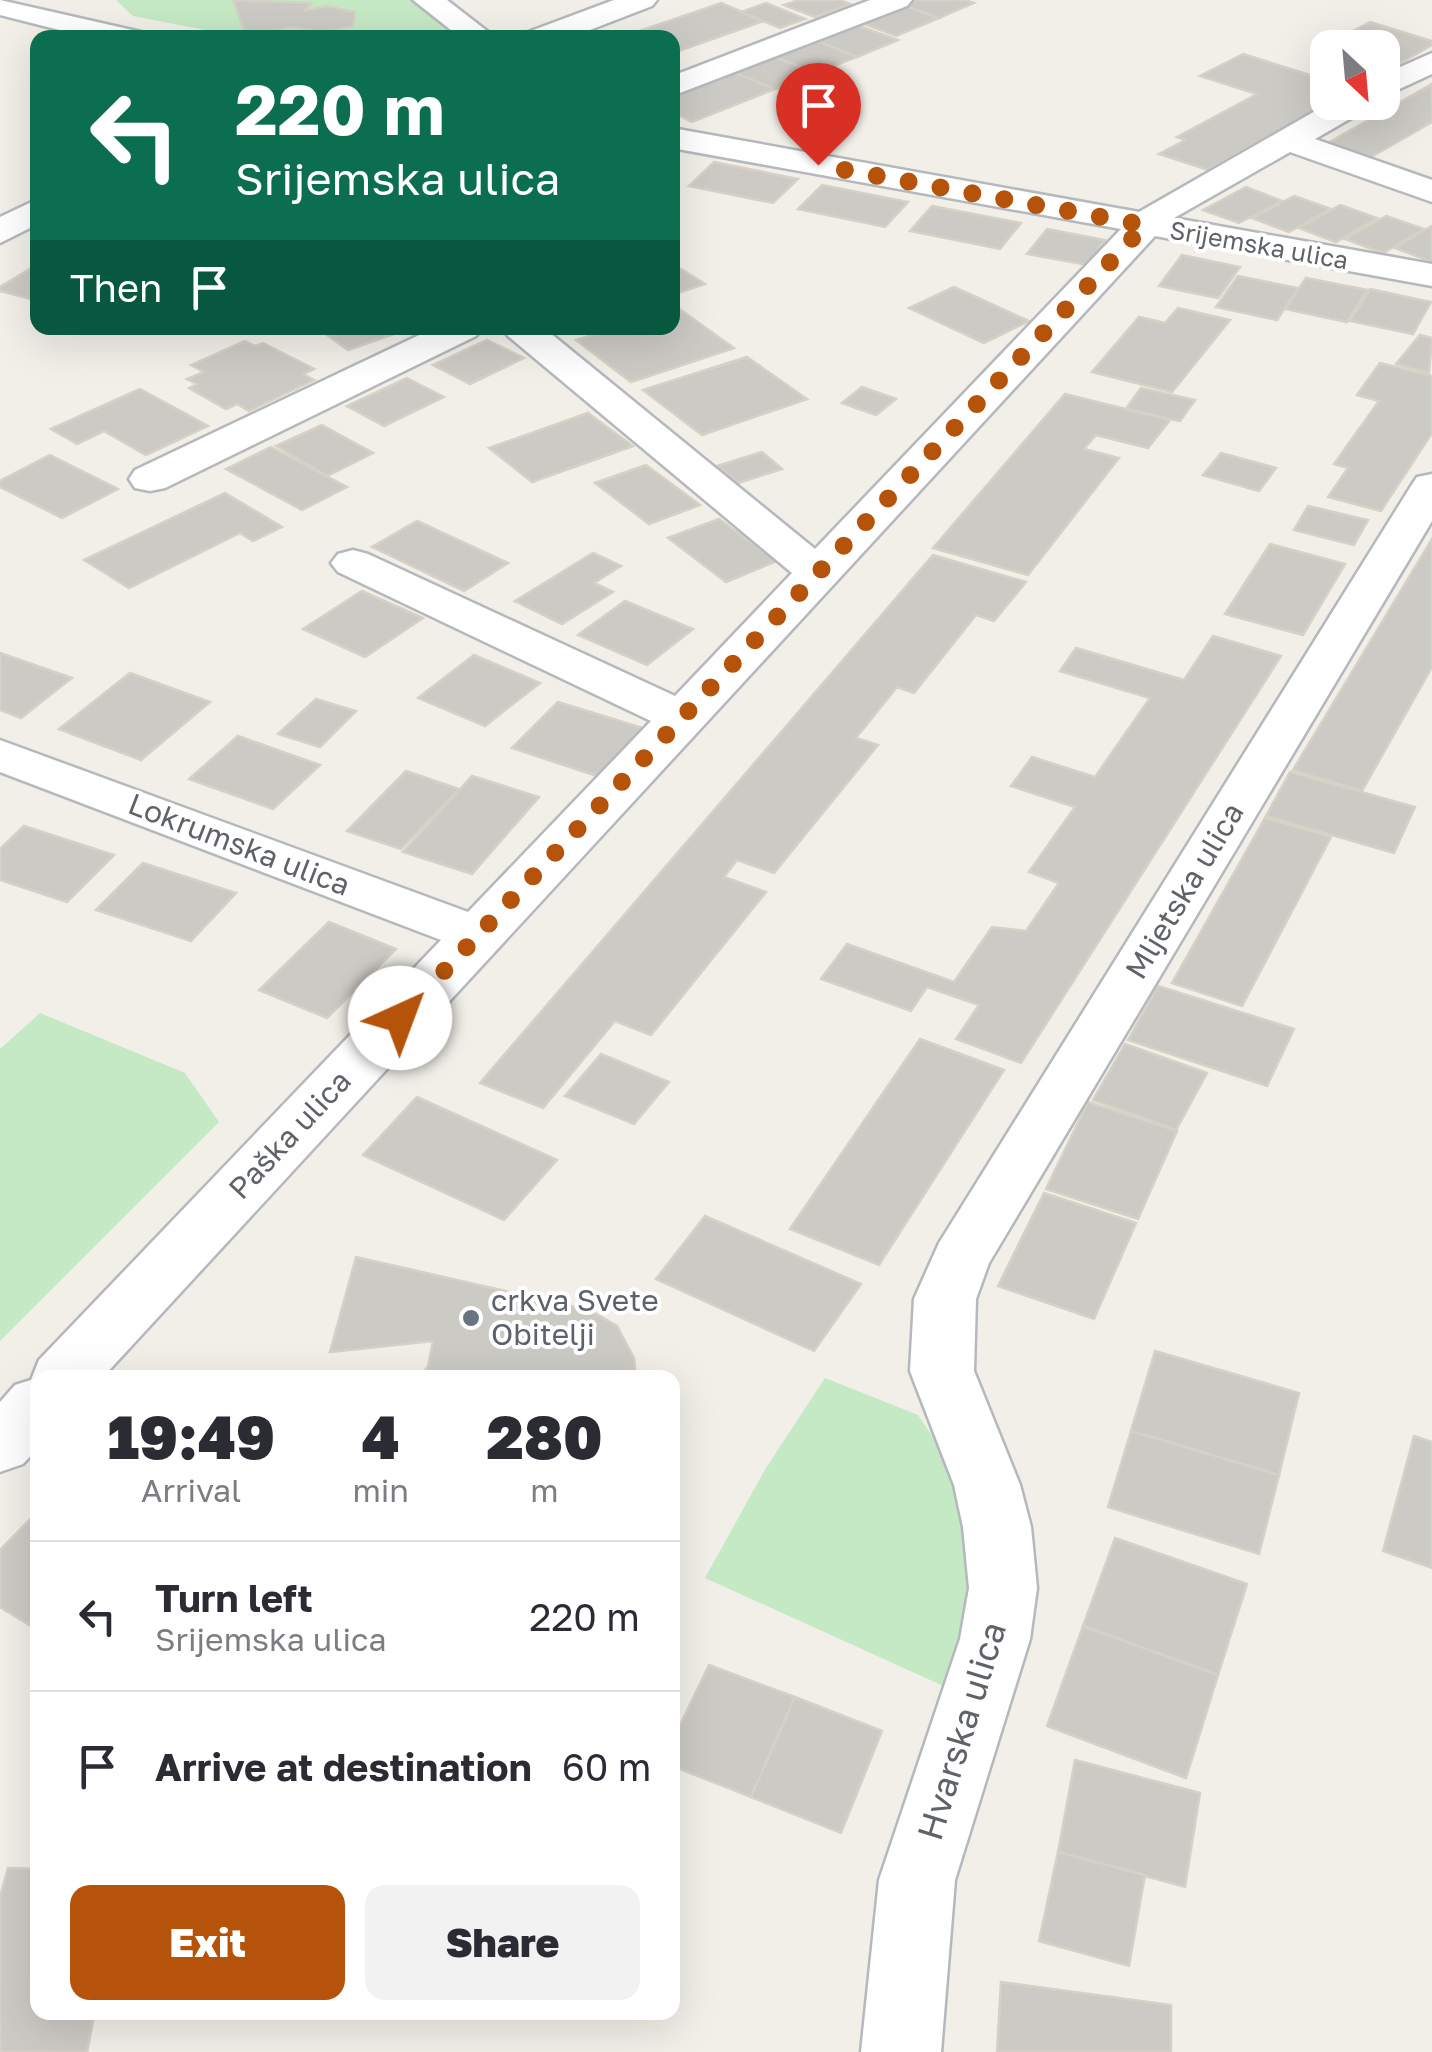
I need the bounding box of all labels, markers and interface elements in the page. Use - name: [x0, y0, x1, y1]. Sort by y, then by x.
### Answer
- north arrow: [1310, 30, 1400, 120]
- map controls: [1310, 30, 1400, 120]
- pin: [776, 63, 861, 166]
- text: 220 m: [235, 66, 445, 150]
- icon: left: [70, 70, 200, 200]
- icon: arrive: [791, 78, 846, 133]
- text: Srijemska ulica: [235, 151, 561, 205]
- street label: Srijemska ulica: [1167, 214, 1351, 275]
- icon: arrive: [182, 260, 237, 315]
- text: Then: [70, 265, 162, 310]
- street label: Lokrumska ulica: [124, 785, 355, 903]
- street label: Mljetska ulica: [1117, 796, 1251, 985]
- position arrow: [348, 966, 452, 1070]
- street label: Paška ulica: [221, 1063, 358, 1206]
- place label: crkva Svete Obitelji: [491, 1282, 659, 1352]
- marker: crkva Svete Obitelji: [460, 1307, 482, 1329]
- text: 19:49: [107, 1400, 275, 1472]
- text: 4: [362, 1400, 400, 1472]
- text: 280: [486, 1400, 603, 1472]
- text: Arrival: [141, 1471, 241, 1509]
- text: min: [352, 1471, 409, 1509]
- text: m: [530, 1471, 559, 1509]
- text: Turn left: [155, 1575, 313, 1620]
- icon: left: [70, 1589, 125, 1644]
- text: 220 m: [529, 1594, 640, 1639]
- street label: Hvarska ulica: [908, 1617, 1014, 1845]
- text: Srijemska ulica: [155, 1620, 387, 1658]
- icon: arrive: [70, 1739, 125, 1794]
- text: Arrive at destination: [155, 1744, 532, 1789]
- text: 60 m: [562, 1744, 651, 1789]
- button: Exit: [70, 1885, 345, 2000]
- button: Share: [365, 1885, 640, 2000]

